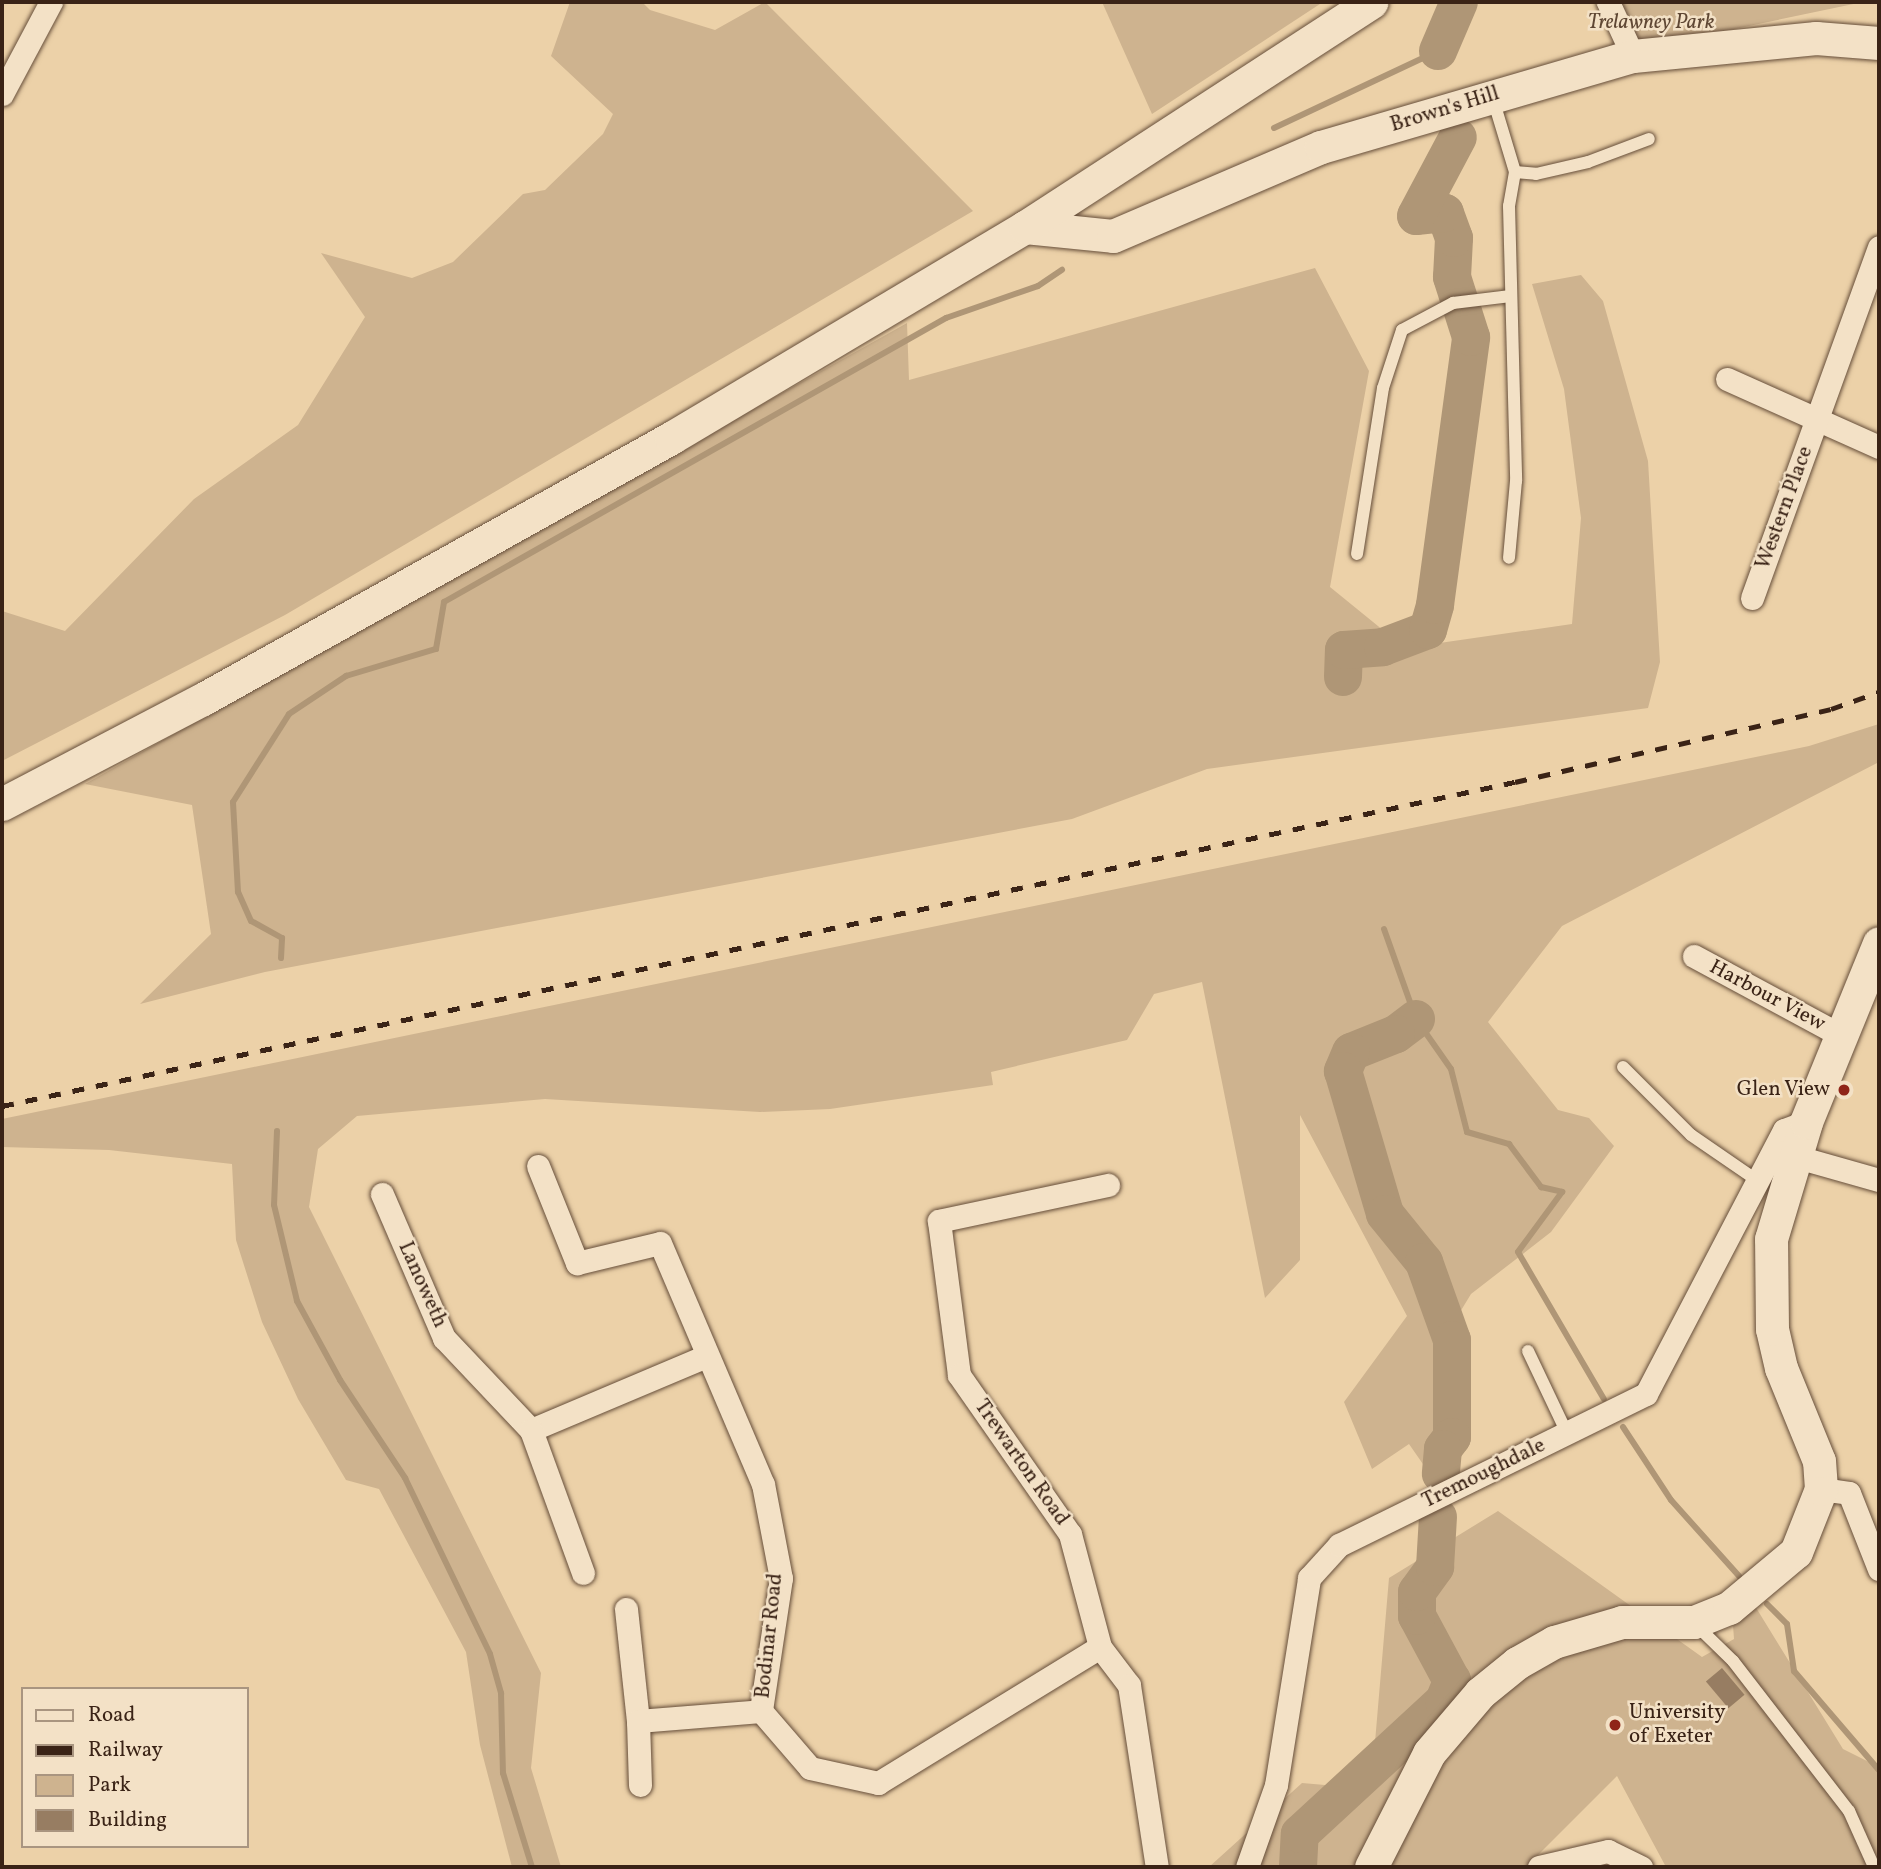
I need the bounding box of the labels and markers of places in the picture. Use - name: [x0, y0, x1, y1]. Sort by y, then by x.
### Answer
- place label: Glen View: [1736, 1077, 1830, 1103]
- marker: Glen View: [1836, 1082, 1852, 1098]
- place label: University of Exeter: [1629, 1700, 1726, 1750]
- marker: University of Exeter: [1607, 1717, 1623, 1733]

